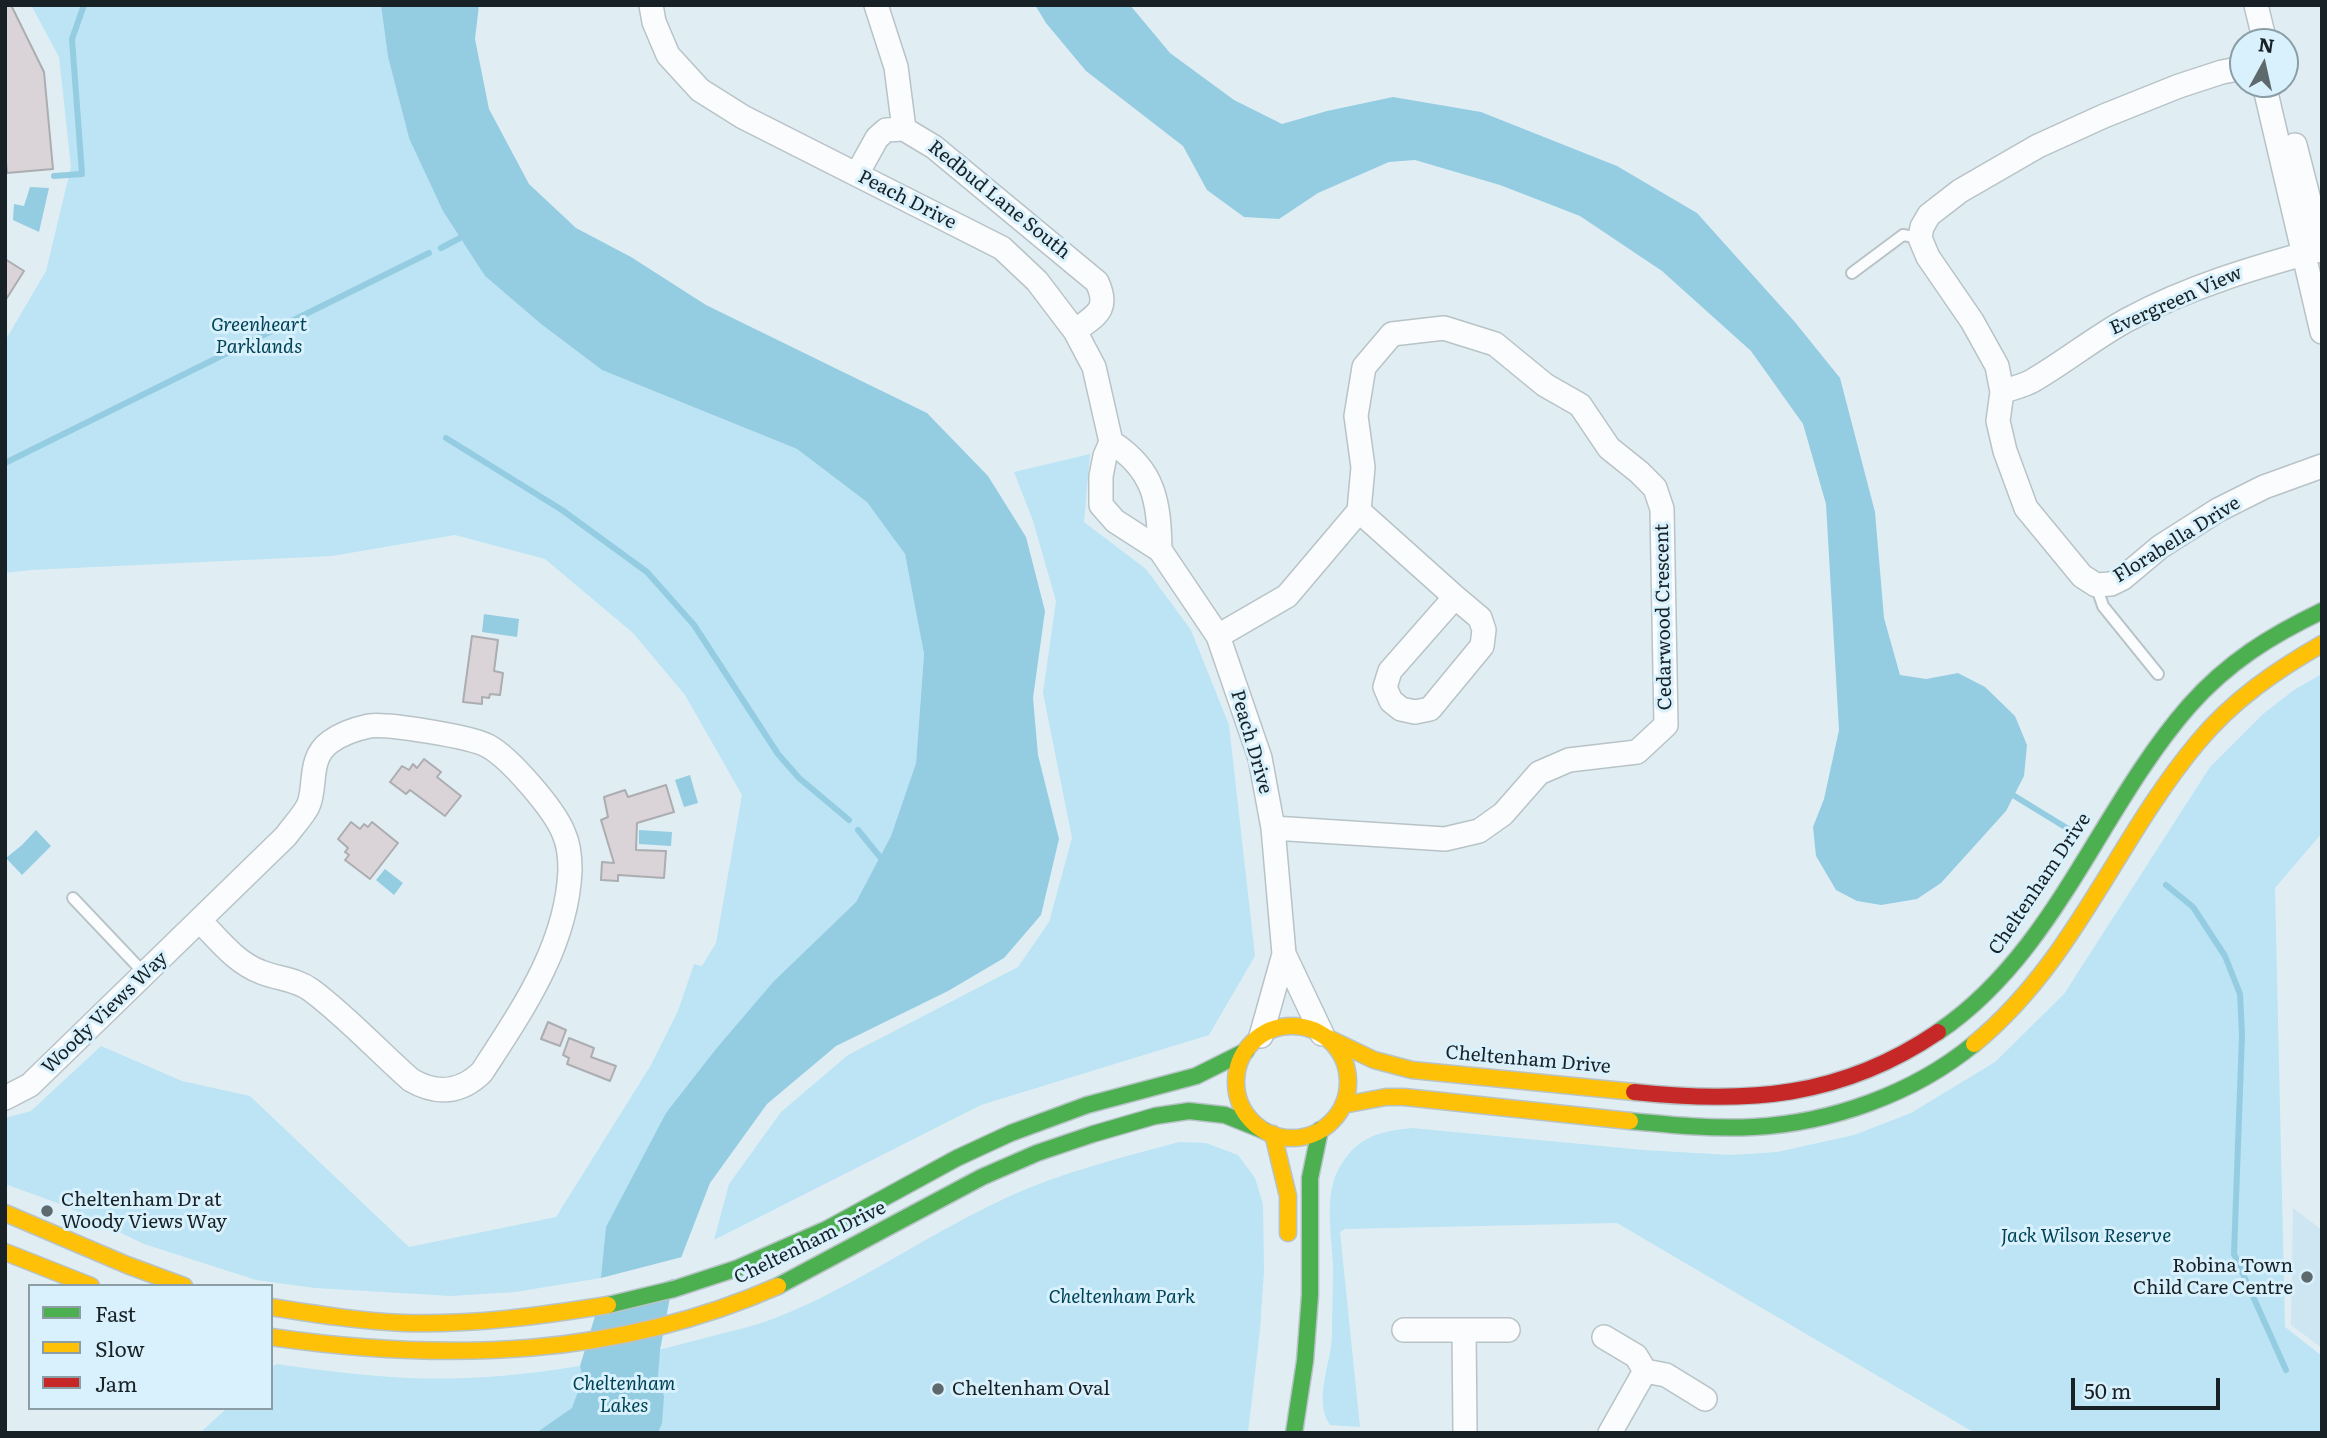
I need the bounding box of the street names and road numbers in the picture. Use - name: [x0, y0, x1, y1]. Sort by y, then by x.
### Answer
- street label: Redbud Lane South: [923, 136, 1075, 264]
- street label: Peach Drive: [854, 166, 960, 234]
- street label: Evergreen View: [2106, 262, 2246, 340]
- street label: Florabella Drive: [2110, 492, 2244, 588]
- street label: Cedarwood Crescent: [1651, 524, 1677, 710]
- street label: Peach Drive: [1225, 687, 1277, 797]
- street label: Cheltenham Drive: [1984, 809, 2096, 959]
- street label: Woody Views Way: [37, 947, 173, 1079]
- street label: Cheltenham Drive: [1444, 1041, 1612, 1079]
- street label: Cheltenham Drive: [730, 1196, 890, 1290]

